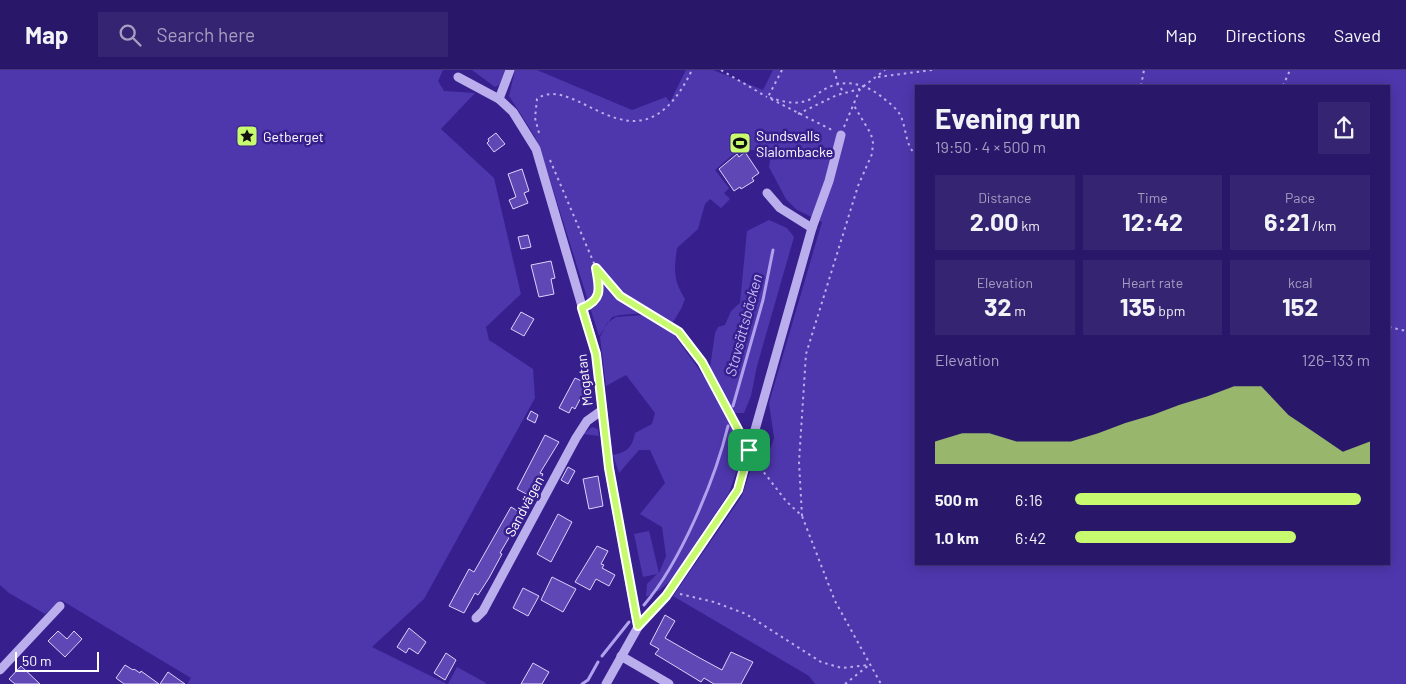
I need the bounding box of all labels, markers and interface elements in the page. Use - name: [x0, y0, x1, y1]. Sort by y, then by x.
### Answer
- search box: [98, 12, 448, 57]
- text: Map: [25, 20, 68, 49]
- icon: search: [116, 21, 144, 49]
- text: Search here: [156, 23, 255, 46]
- text: Map: [1165, 24, 1197, 46]
- text: Directions: [1225, 24, 1306, 46]
- text: Saved: [1334, 24, 1381, 46]
- text: Evening run: [935, 101, 1081, 135]
- button: share: [1318, 102, 1370, 154]
- place icon: Getberget: [235, 124, 259, 148]
- place label: Sundsvalls Slalombacke: [756, 127, 833, 160]
- place label: Getberget: [263, 128, 324, 145]
- sports icon: Sundsvalls Slalombacke: [728, 131, 752, 155]
- text: 19:50 · 4 × 500 m: [935, 137, 1046, 156]
- text: Distance: [978, 189, 1032, 206]
- text: Time: [1137, 189, 1168, 206]
- text: Pace: [1285, 189, 1315, 206]
- text: 2.00: [970, 206, 1018, 236]
- text: 12:42: [1122, 206, 1183, 236]
- text: 6:21: [1264, 206, 1309, 236]
- text: km: [1018, 217, 1040, 234]
- text: /km: [1309, 217, 1336, 234]
- water label: Stavsättsbäcken: [721, 272, 765, 378]
- text: Elevation: [977, 274, 1033, 291]
- text: Heart rate: [1122, 274, 1183, 291]
- text: kcal: [1288, 274, 1312, 291]
- text: 32: [984, 291, 1011, 321]
- text: 135: [1120, 291, 1156, 321]
- text: 152: [1282, 291, 1318, 321]
- text: m: [1011, 302, 1026, 319]
- text: bpm: [1156, 302, 1185, 319]
- text: Elevation: [935, 350, 999, 369]
- text: 126–133 m: [1302, 350, 1370, 369]
- street label: Mogatan: [572, 353, 596, 407]
- pin: [728, 429, 770, 471]
- icon: arrive: [735, 436, 763, 464]
- street label: Sandvägen: [501, 473, 547, 539]
- text: 500 m: [935, 490, 978, 509]
- text: 6:16: [1015, 490, 1043, 509]
- text: 1.0 km: [935, 528, 979, 547]
- text: 6:42: [1015, 528, 1046, 547]
- scale bar: [15, 649, 99, 672]
- text: 50 m: [22, 652, 51, 669]

